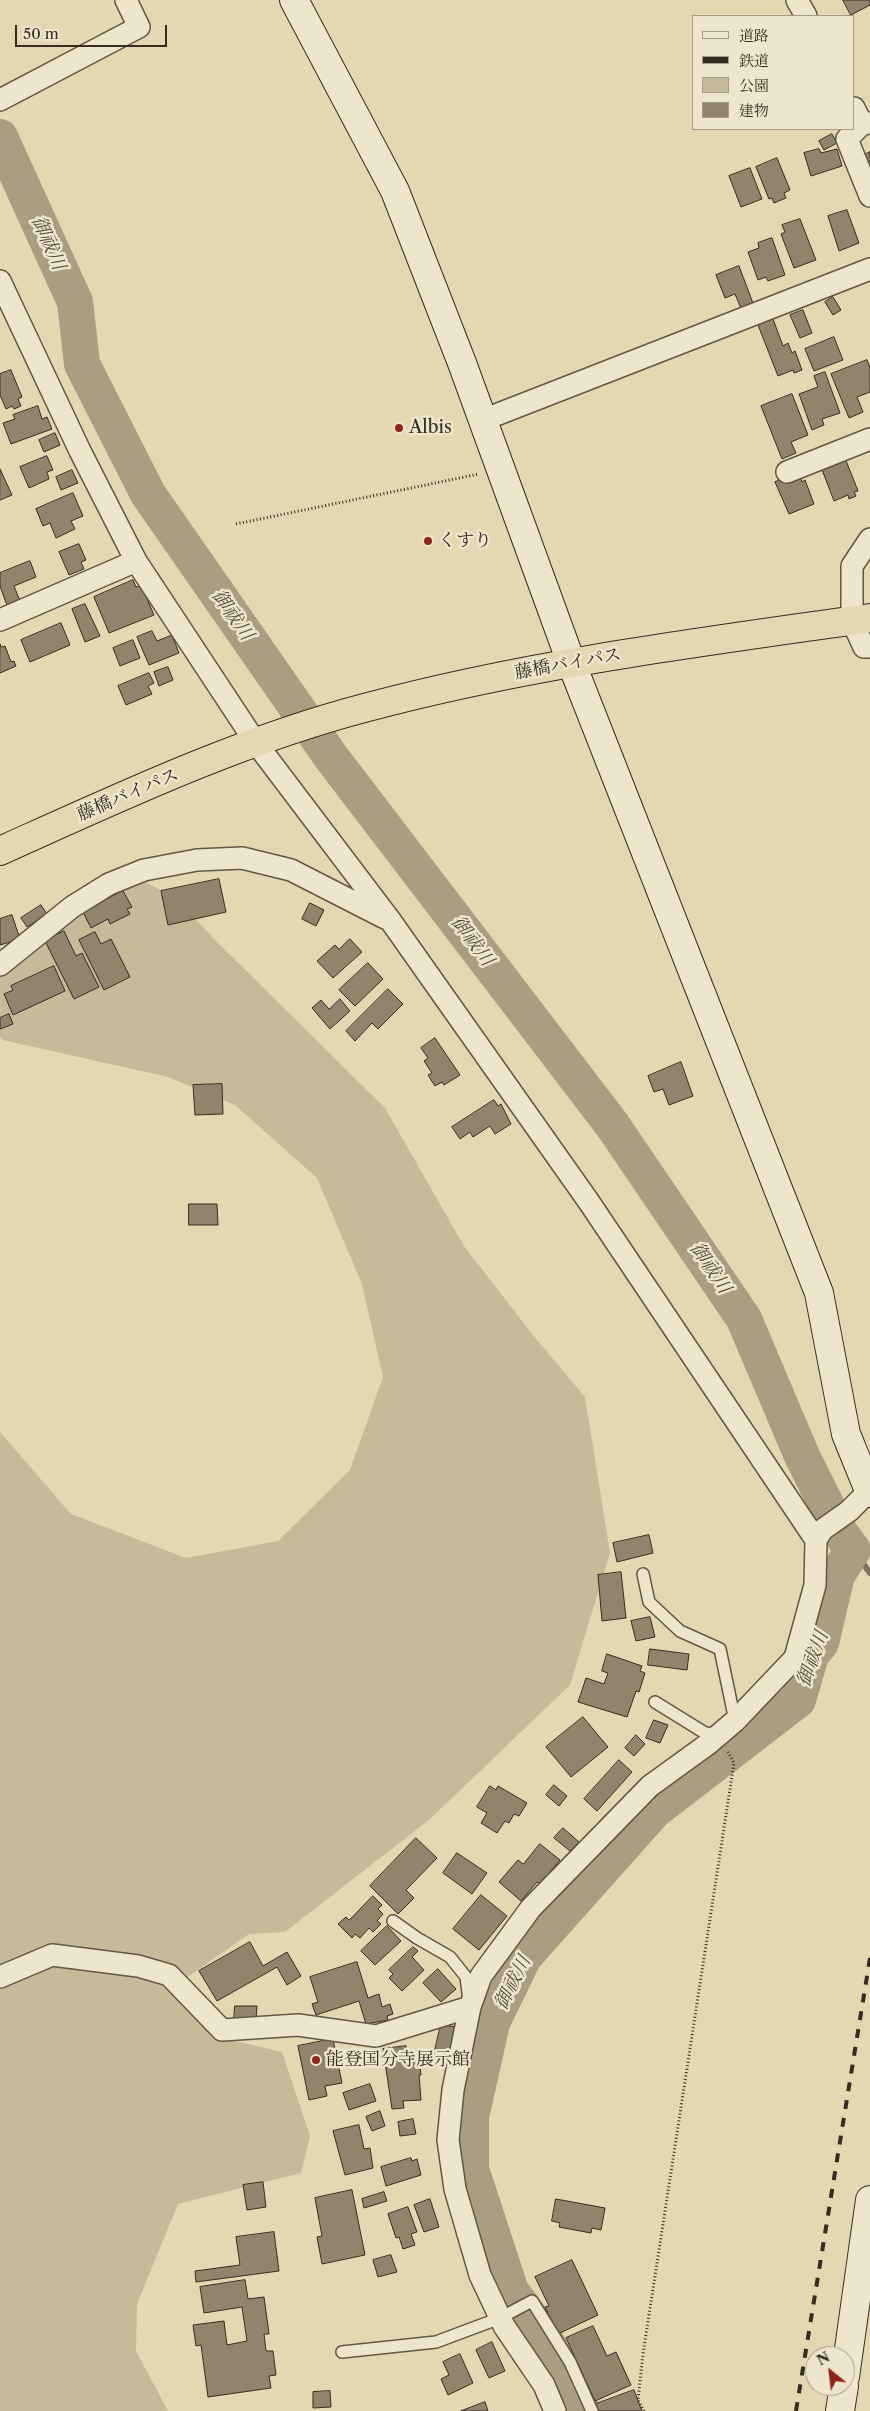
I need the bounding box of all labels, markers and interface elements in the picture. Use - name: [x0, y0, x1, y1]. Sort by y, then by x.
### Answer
- scale bar: [18, 15, 170, 47]
- legend: [692, 15, 855, 130]
- text: 50 m: [23, 24, 59, 43]
- text: 道路: [739, 26, 769, 45]
- text: 鉄道: [739, 51, 769, 70]
- text: 公園: [739, 76, 769, 95]
- text: 建物: [739, 101, 769, 120]
- water label: 御祓川: [26, 212, 70, 274]
- place label: Albis: [409, 417, 452, 439]
- marker: Albis: [393, 422, 405, 434]
- place label: くすり: [438, 530, 492, 552]
- marker: くすり: [422, 535, 434, 547]
- water label: 御祓川: [206, 585, 258, 645]
- street label: 藤橋バイパス: [513, 644, 623, 684]
- street label: 藤橋バイパス: [74, 764, 182, 826]
- water label: 御祓川: [446, 911, 498, 971]
- water label: 御祓川: [685, 1238, 735, 1298]
- water label: 御祓川: [793, 1628, 833, 1690]
- water label: 御祓川: [490, 1952, 536, 2014]
- place label: 能登国分寺展示館: [326, 2049, 470, 2071]
- marker: 能登国分寺展示館: [310, 2054, 322, 2066]
- north arrow: [805, 2346, 855, 2396]
- text: N: [814, 2348, 833, 2370]

